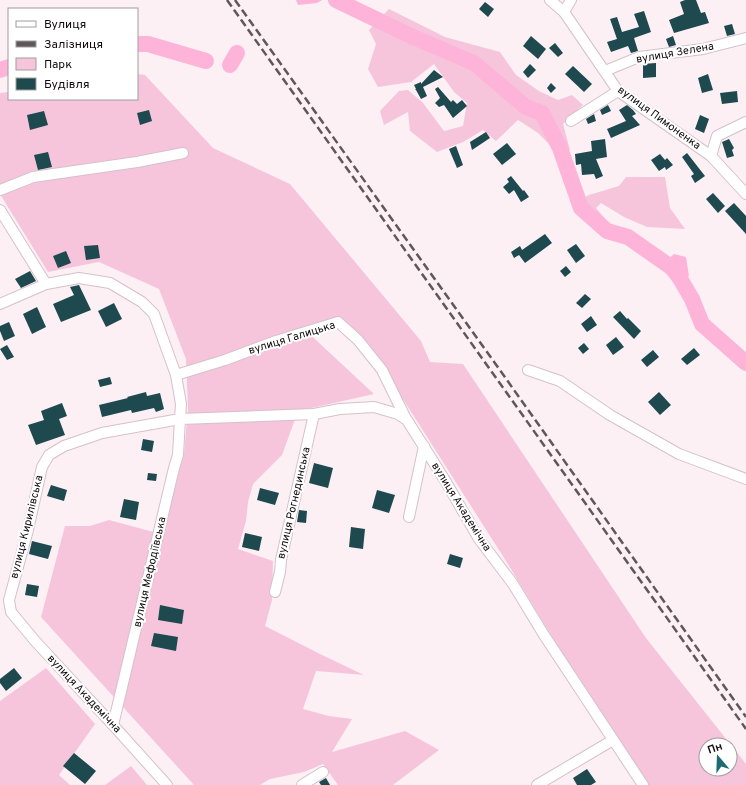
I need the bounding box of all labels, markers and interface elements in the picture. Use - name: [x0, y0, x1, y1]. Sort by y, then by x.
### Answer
- legend: [8, 8, 138, 100]
- text: Вулиця: [44, 17, 86, 33]
- text: Залізниця: [44, 37, 103, 53]
- street label: вулиця Зелена: [635, 39, 715, 67]
- text: Парк: [44, 57, 72, 73]
- text: Будівля: [44, 77, 90, 93]
- street label: вулиця Пимоненка: [615, 83, 703, 153]
- street label: вулиця Галицька: [247, 318, 337, 358]
- street label: вулиця Рогнединська: [274, 445, 314, 560]
- street label: вулиця Академічна: [428, 460, 494, 554]
- street label: вулиця Кирилівська: [7, 474, 47, 580]
- street label: вулиця Мефодіївська: [130, 515, 170, 629]
- street label: вулиця Академічна: [44, 652, 124, 736]
- north arrow: [698, 737, 738, 777]
- text: Пн: [706, 739, 724, 758]

